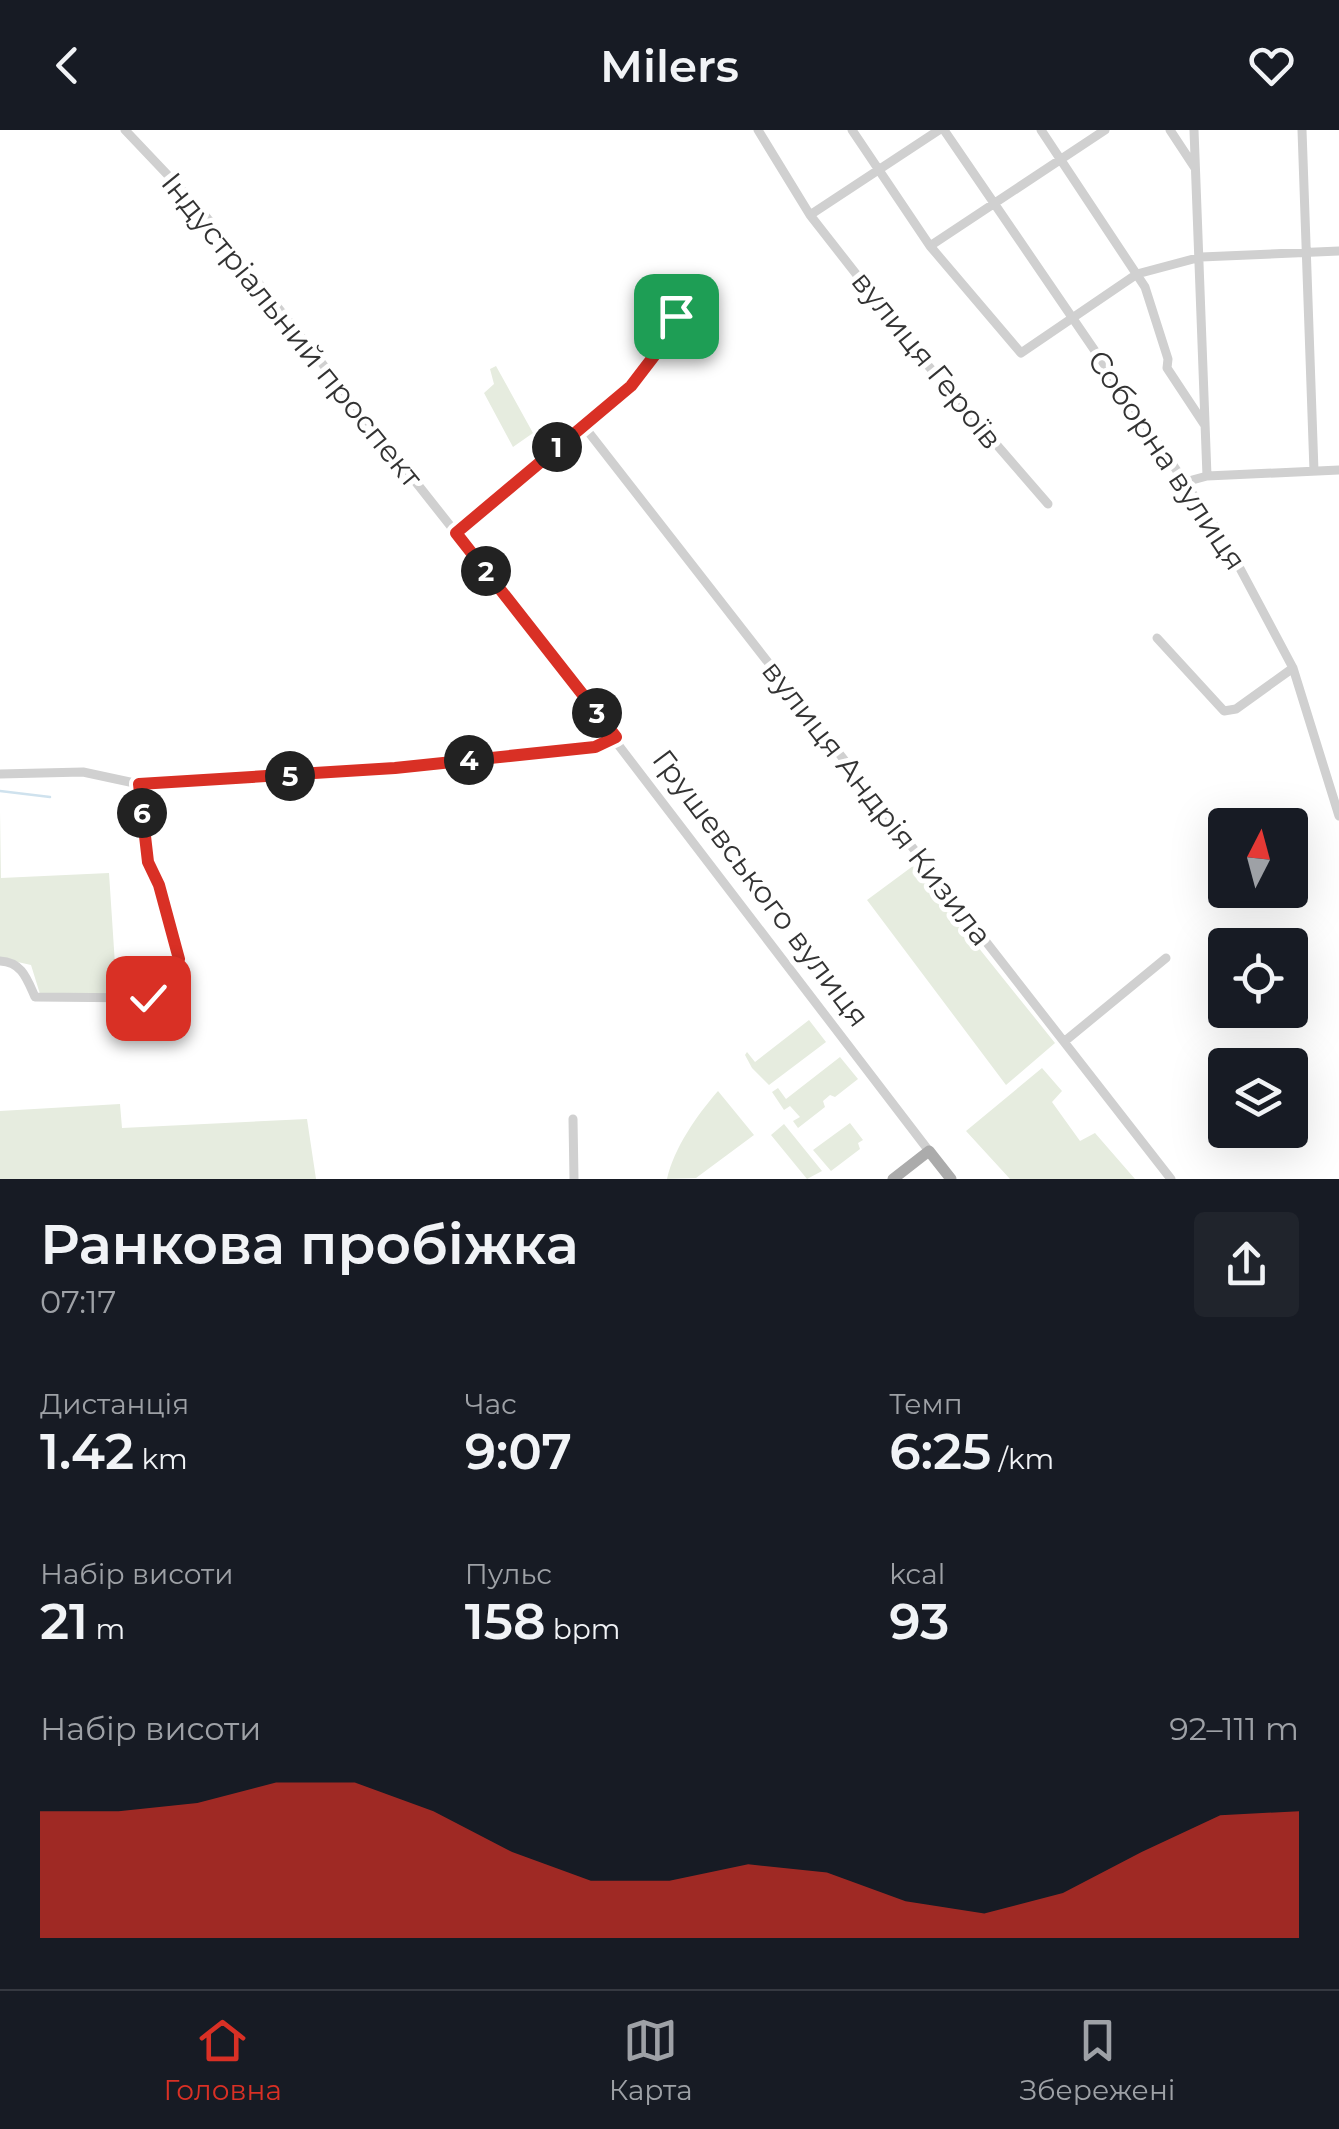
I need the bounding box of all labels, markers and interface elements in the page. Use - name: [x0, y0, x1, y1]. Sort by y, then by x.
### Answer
- icon: back: [40, 38, 95, 93]
- text: Milers: [600, 38, 739, 93]
- icon: heart: [1244, 38, 1299, 93]
- street label: Індустріальний проспект: [154, 165, 431, 496]
- street label: вулиця Героїв: [844, 263, 1010, 457]
- pin: [634, 274, 719, 359]
- icon: arrive: [649, 289, 704, 344]
- street label: Соборна вулиця: [1080, 343, 1254, 577]
- pin: 1: [532, 422, 582, 472]
- text: 1: [552, 430, 562, 464]
- pin: 2: [461, 546, 511, 596]
- text: 2: [478, 554, 494, 588]
- street label: вулиця Андрія Кизила: [754, 653, 1000, 953]
- pin: 3: [572, 688, 622, 738]
- text: 3: [589, 696, 605, 730]
- pin: 4: [444, 735, 494, 785]
- street label: Грушевського вулиця: [645, 742, 877, 1034]
- text: 4: [459, 743, 479, 777]
- pin: 5: [265, 751, 315, 801]
- text: 5: [282, 759, 298, 793]
- pin: 6: [117, 788, 167, 838]
- text: 6: [133, 796, 151, 830]
- north arrow: [1208, 808, 1308, 908]
- map controls: [1208, 808, 1308, 1148]
- button: locate: [1208, 928, 1308, 1028]
- pin: [106, 956, 191, 1041]
- icon: check: [121, 971, 176, 1026]
- button: layers: [1208, 1048, 1308, 1148]
- text: Ранкова пробіжка: [40, 1211, 579, 1278]
- button: share: [1194, 1212, 1299, 1317]
- text: 07:17: [40, 1282, 116, 1321]
- text: Дистанція: [40, 1387, 189, 1421]
- text: Час: [465, 1387, 517, 1421]
- text: Темп: [889, 1387, 963, 1421]
- text: 1.42: [40, 1421, 134, 1482]
- text: 9:07: [465, 1421, 572, 1482]
- text: 6:25: [889, 1421, 991, 1482]
- text: km: [134, 1442, 188, 1476]
- text: /km: [991, 1442, 1054, 1476]
- text: Набір висоти: [40, 1557, 234, 1591]
- text: Пульс: [465, 1557, 552, 1591]
- text: kcal: [889, 1557, 945, 1591]
- text: 21: [40, 1591, 88, 1652]
- text: 158: [465, 1591, 546, 1652]
- text: 93: [889, 1591, 949, 1652]
- text: m: [88, 1612, 125, 1646]
- text: bpm: [546, 1612, 621, 1646]
- text: Набір висоти: [40, 1709, 261, 1748]
- text: 92–111 m: [1169, 1709, 1299, 1748]
- tab: Головна: [164, 2013, 282, 2107]
- tab: Карта: [609, 2013, 693, 2107]
- tab: Збережені: [1020, 2013, 1175, 2107]

